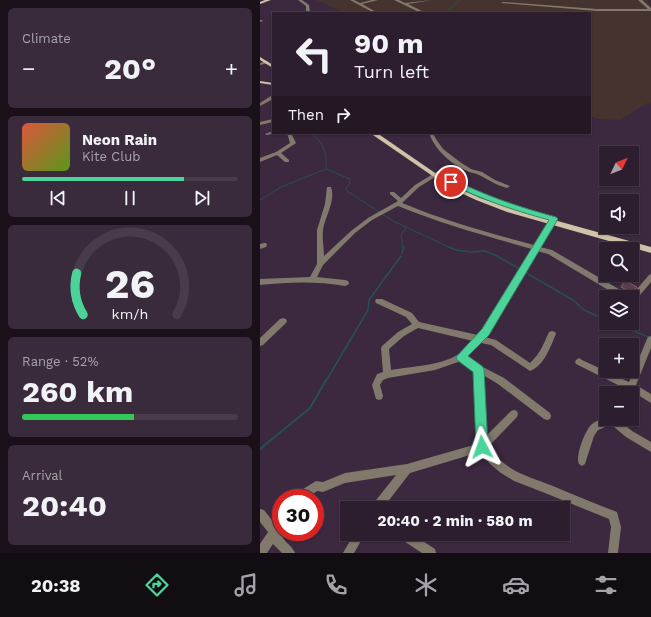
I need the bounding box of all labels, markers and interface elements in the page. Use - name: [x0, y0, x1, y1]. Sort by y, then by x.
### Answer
- text: 90 m: [354, 27, 424, 60]
- icon: left: [288, 28, 340, 80]
- text: Climate: [22, 31, 71, 46]
- text: 20°: [104, 51, 156, 86]
- text: −: [22, 56, 35, 81]
- text: +: [225, 56, 238, 81]
- text: Turn left: [354, 61, 429, 82]
- icon: right: [332, 104, 354, 126]
- text: Then: [288, 106, 324, 124]
- text: Neon Rain: [82, 131, 157, 149]
- north arrow: [599, 146, 639, 186]
- map controls: [599, 146, 639, 426]
- text: Kite Club: [82, 149, 140, 164]
- pin: [434, 165, 468, 199]
- icon: arrive: [440, 171, 462, 193]
- icon: previous: [47, 187, 69, 209]
- icon: pause: [119, 187, 141, 209]
- icon: next: [191, 187, 213, 209]
- button: sound: [599, 194, 639, 234]
- button: search: [599, 242, 639, 282]
- text: 26: [105, 258, 155, 307]
- button: layers: [599, 290, 639, 330]
- text: km/h: [112, 305, 148, 321]
- button: +: [599, 338, 639, 378]
- text: Range · 52%: [22, 354, 99, 369]
- text: 260 km: [22, 374, 133, 409]
- button: −: [599, 386, 639, 426]
- position arrow: [461, 426, 503, 468]
- text: Arrival: [22, 468, 63, 483]
- text: 20:40: [22, 488, 107, 523]
- speed limit sign: 30: [272, 489, 324, 541]
- text: 20:40 · 2 min · 580 m: [377, 512, 533, 530]
- icon: directions: [143, 571, 171, 599]
- icon: music: [232, 571, 260, 599]
- icon: phone: [322, 571, 350, 599]
- icon: climate: [412, 571, 440, 599]
- icon: car: [502, 571, 530, 599]
- icon: filters: [592, 571, 620, 599]
- text: 20:38: [31, 575, 81, 596]

